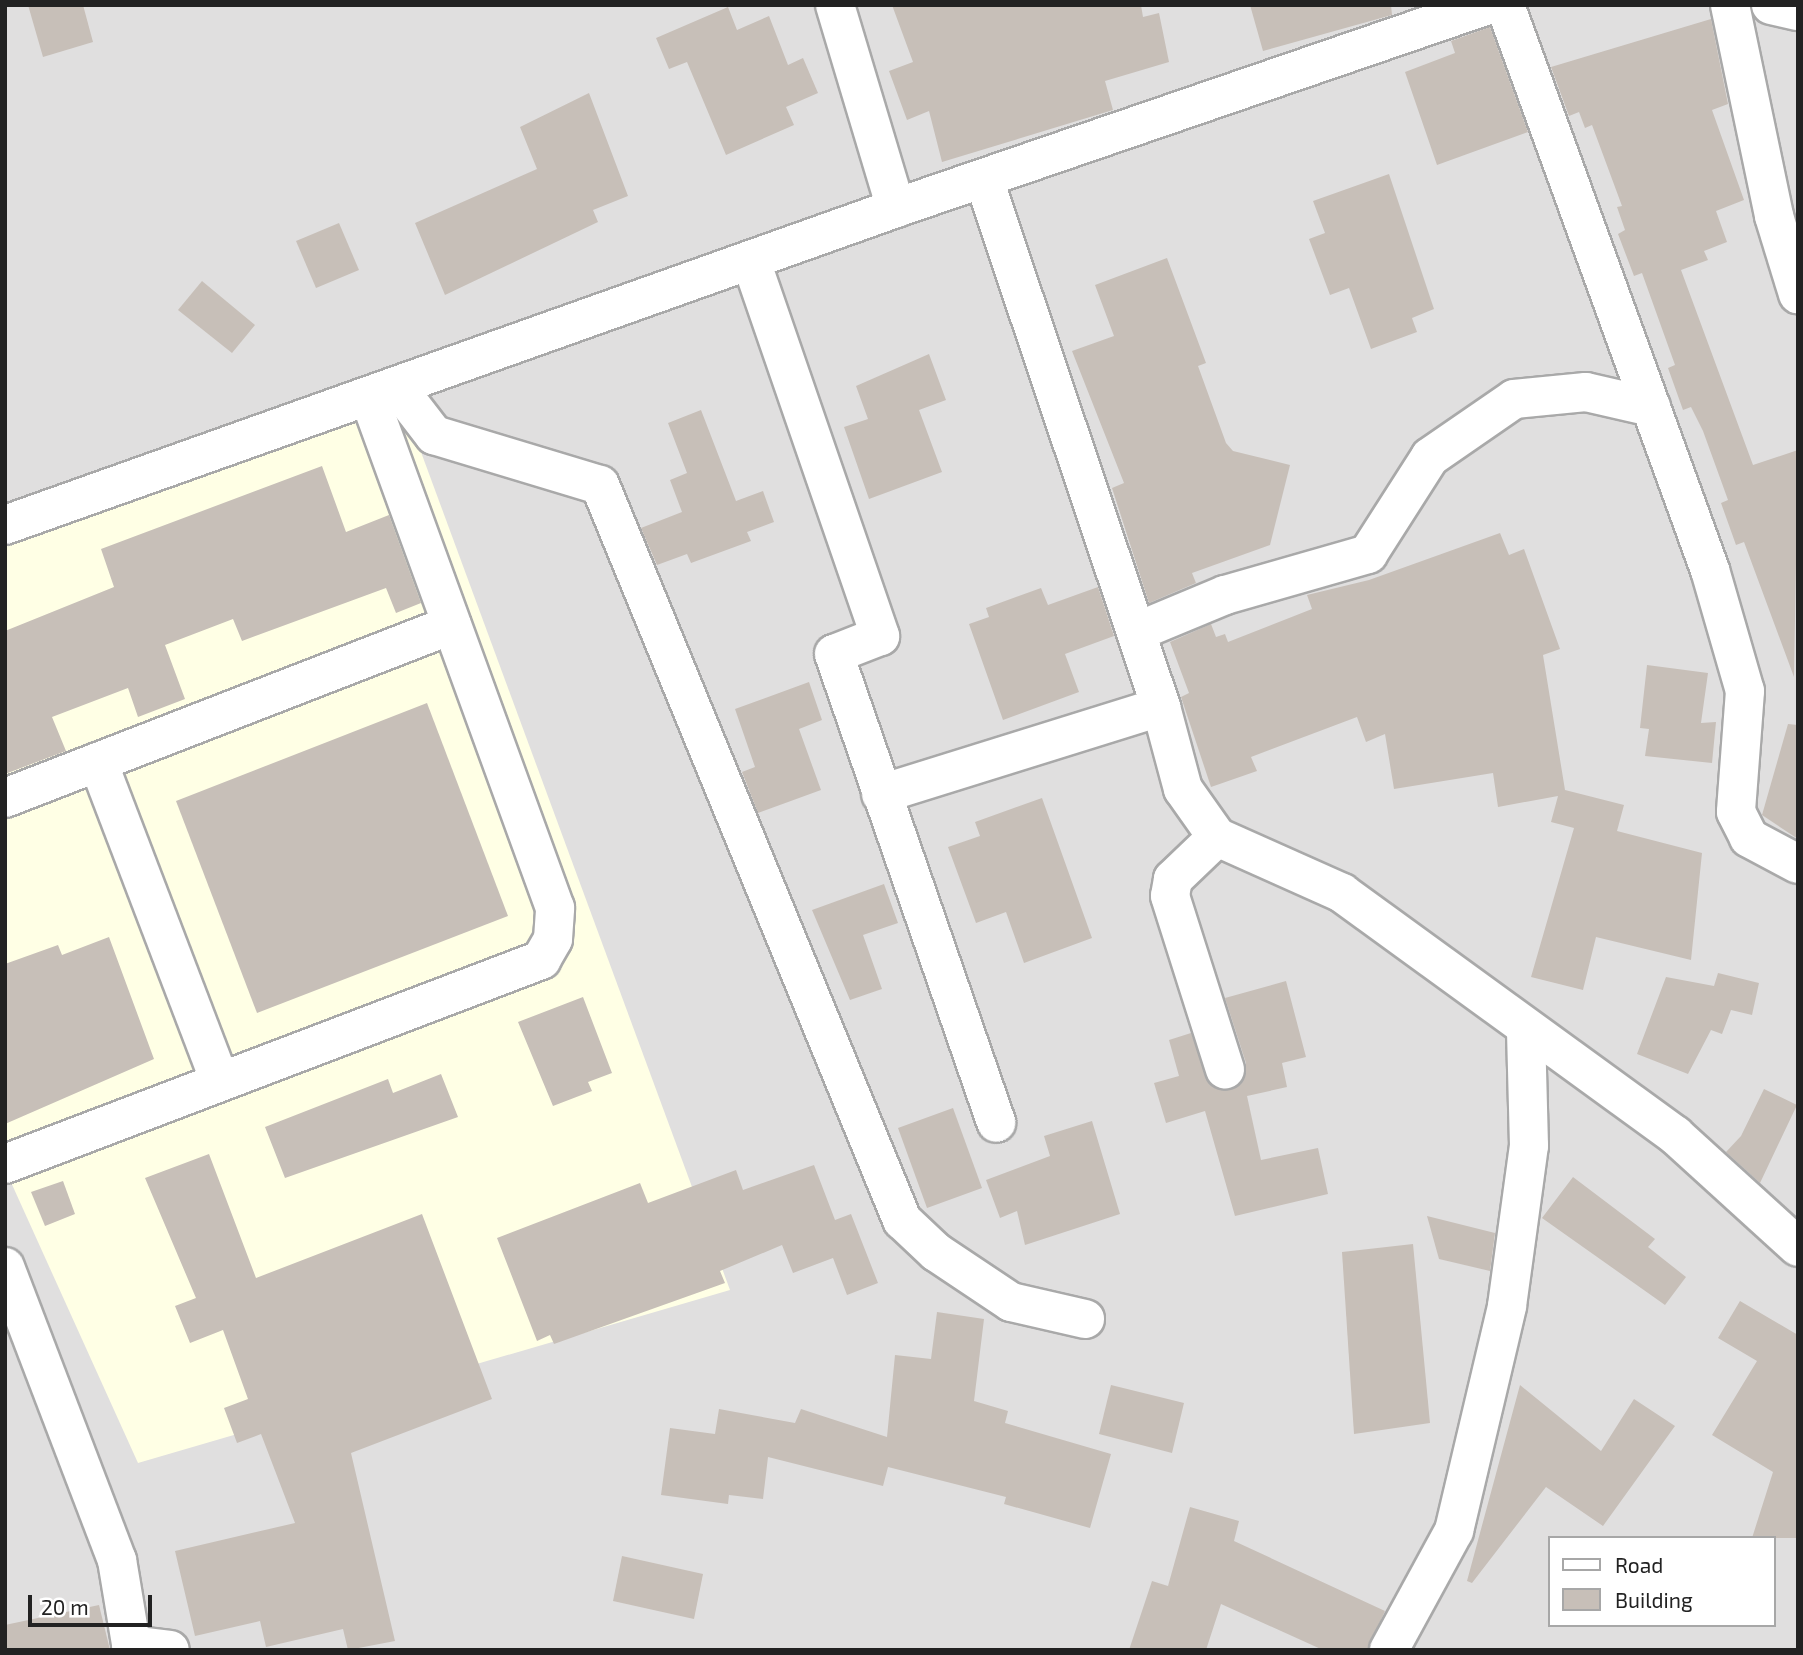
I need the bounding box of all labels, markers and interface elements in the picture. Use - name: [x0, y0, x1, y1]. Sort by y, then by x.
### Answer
- legend: [1548, 1536, 1775, 1627]
- text: Road: [1615, 1552, 1663, 1577]
- scale bar: [32, 1582, 156, 1626]
- text: Building: [1615, 1587, 1693, 1612]
- text: 20 m: [41, 1594, 89, 1619]

